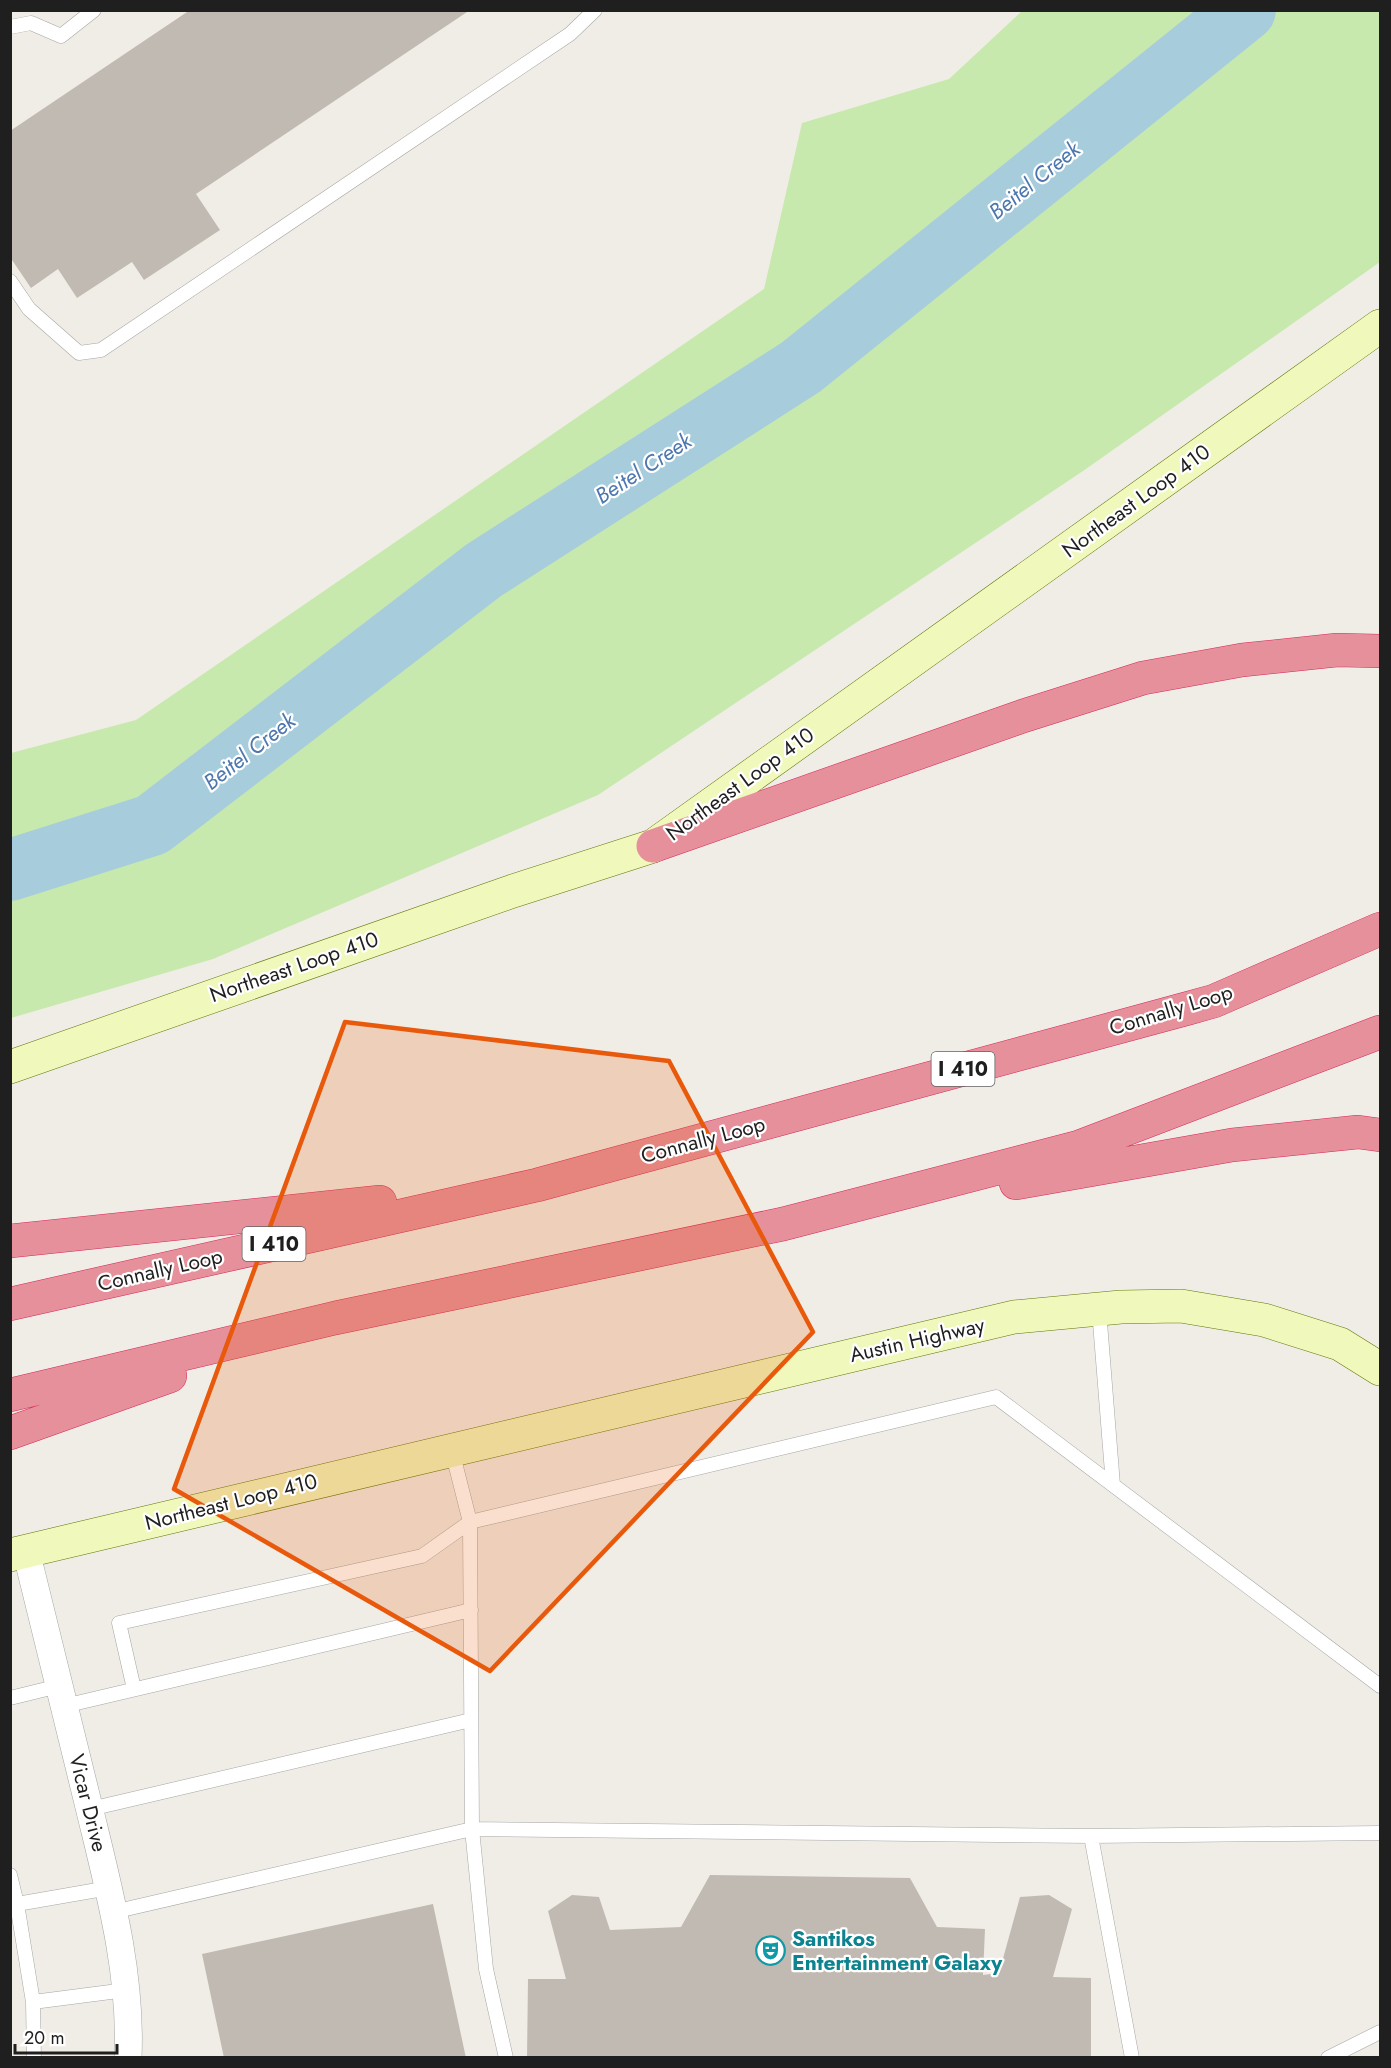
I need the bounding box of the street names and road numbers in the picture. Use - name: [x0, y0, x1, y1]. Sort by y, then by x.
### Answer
- street label: Northeast Loop 410: [1056, 437, 1216, 565]
- street label: Northeast Loop 410: [660, 720, 820, 848]
- street label: Northeast Loop 410: [206, 924, 382, 1010]
- street label: Connally Loop: [1106, 977, 1236, 1043]
- road number: I 410: [932, 1052, 994, 1086]
- street label: Connally Loop: [638, 1109, 769, 1171]
- road number: I 410: [242, 1227, 306, 1261]
- street label: Connally Loop: [94, 1241, 226, 1299]
- street label: Austin Highway: [847, 1310, 988, 1370]
- street label: Northeast Loop 410: [142, 1466, 320, 1538]
- street label: Vicar Drive: [61, 1751, 115, 1855]

